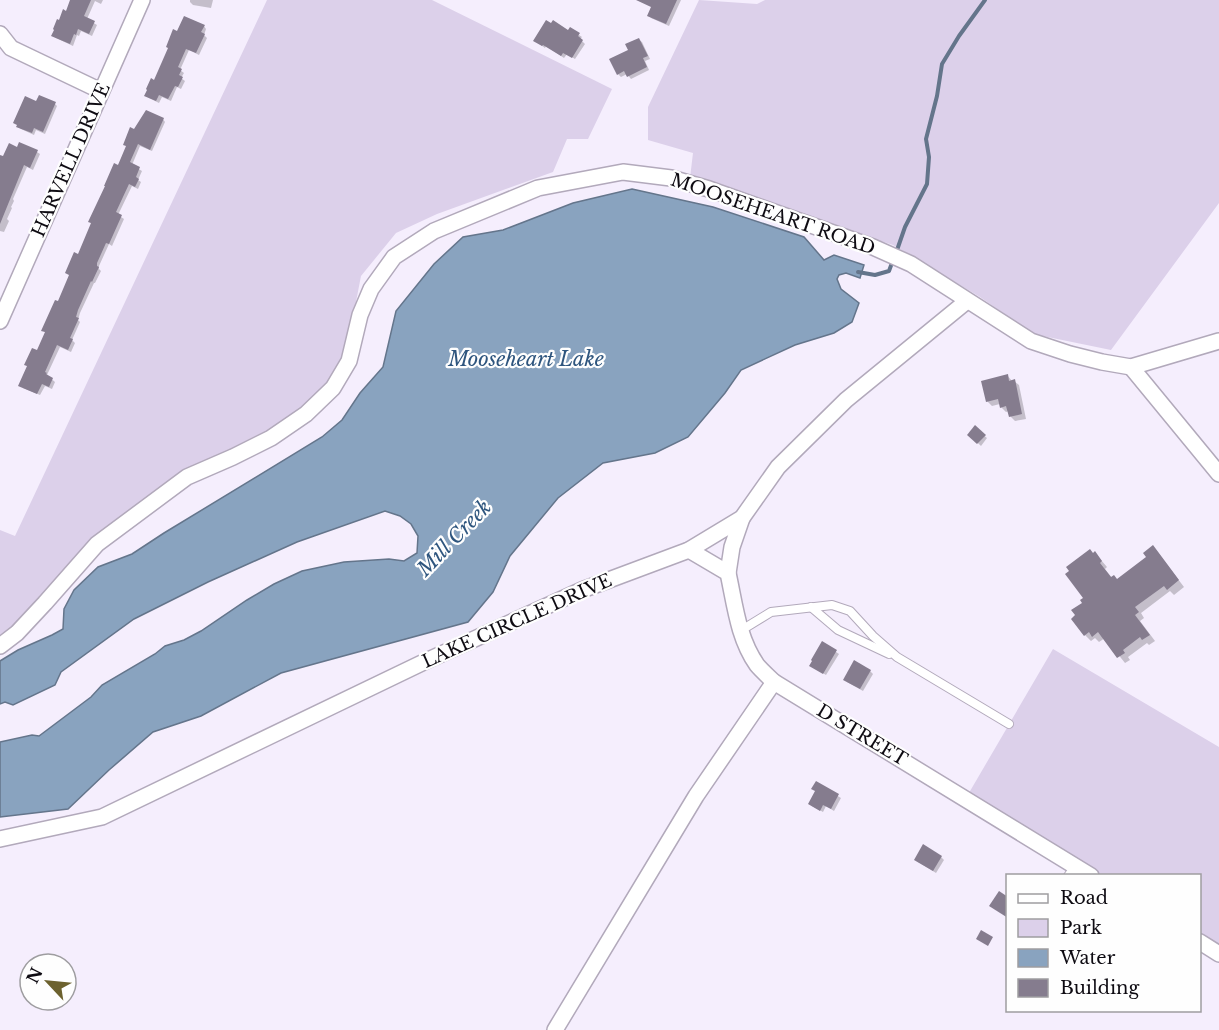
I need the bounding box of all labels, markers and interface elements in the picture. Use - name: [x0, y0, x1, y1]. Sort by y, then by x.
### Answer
- street label: HARVELL DRIVE: [27, 80, 115, 240]
- street label: MOOSEHEART ROAD: [668, 169, 878, 259]
- water label: Mooseheart Lake: [447, 347, 604, 371]
- water label: Mill Creek: [411, 495, 496, 582]
- street label: LAKE CIRCLE DRIVE: [419, 569, 615, 673]
- street label: D STREET: [813, 699, 912, 771]
- legend: [1006, 874, 1201, 1012]
- text: Road: [1060, 887, 1108, 909]
- text: Park: [1060, 917, 1102, 939]
- text: Water: [1059, 947, 1116, 969]
- north arrow: [18, 952, 78, 1012]
- text: N: [22, 964, 47, 987]
- text: Building: [1060, 977, 1139, 999]

